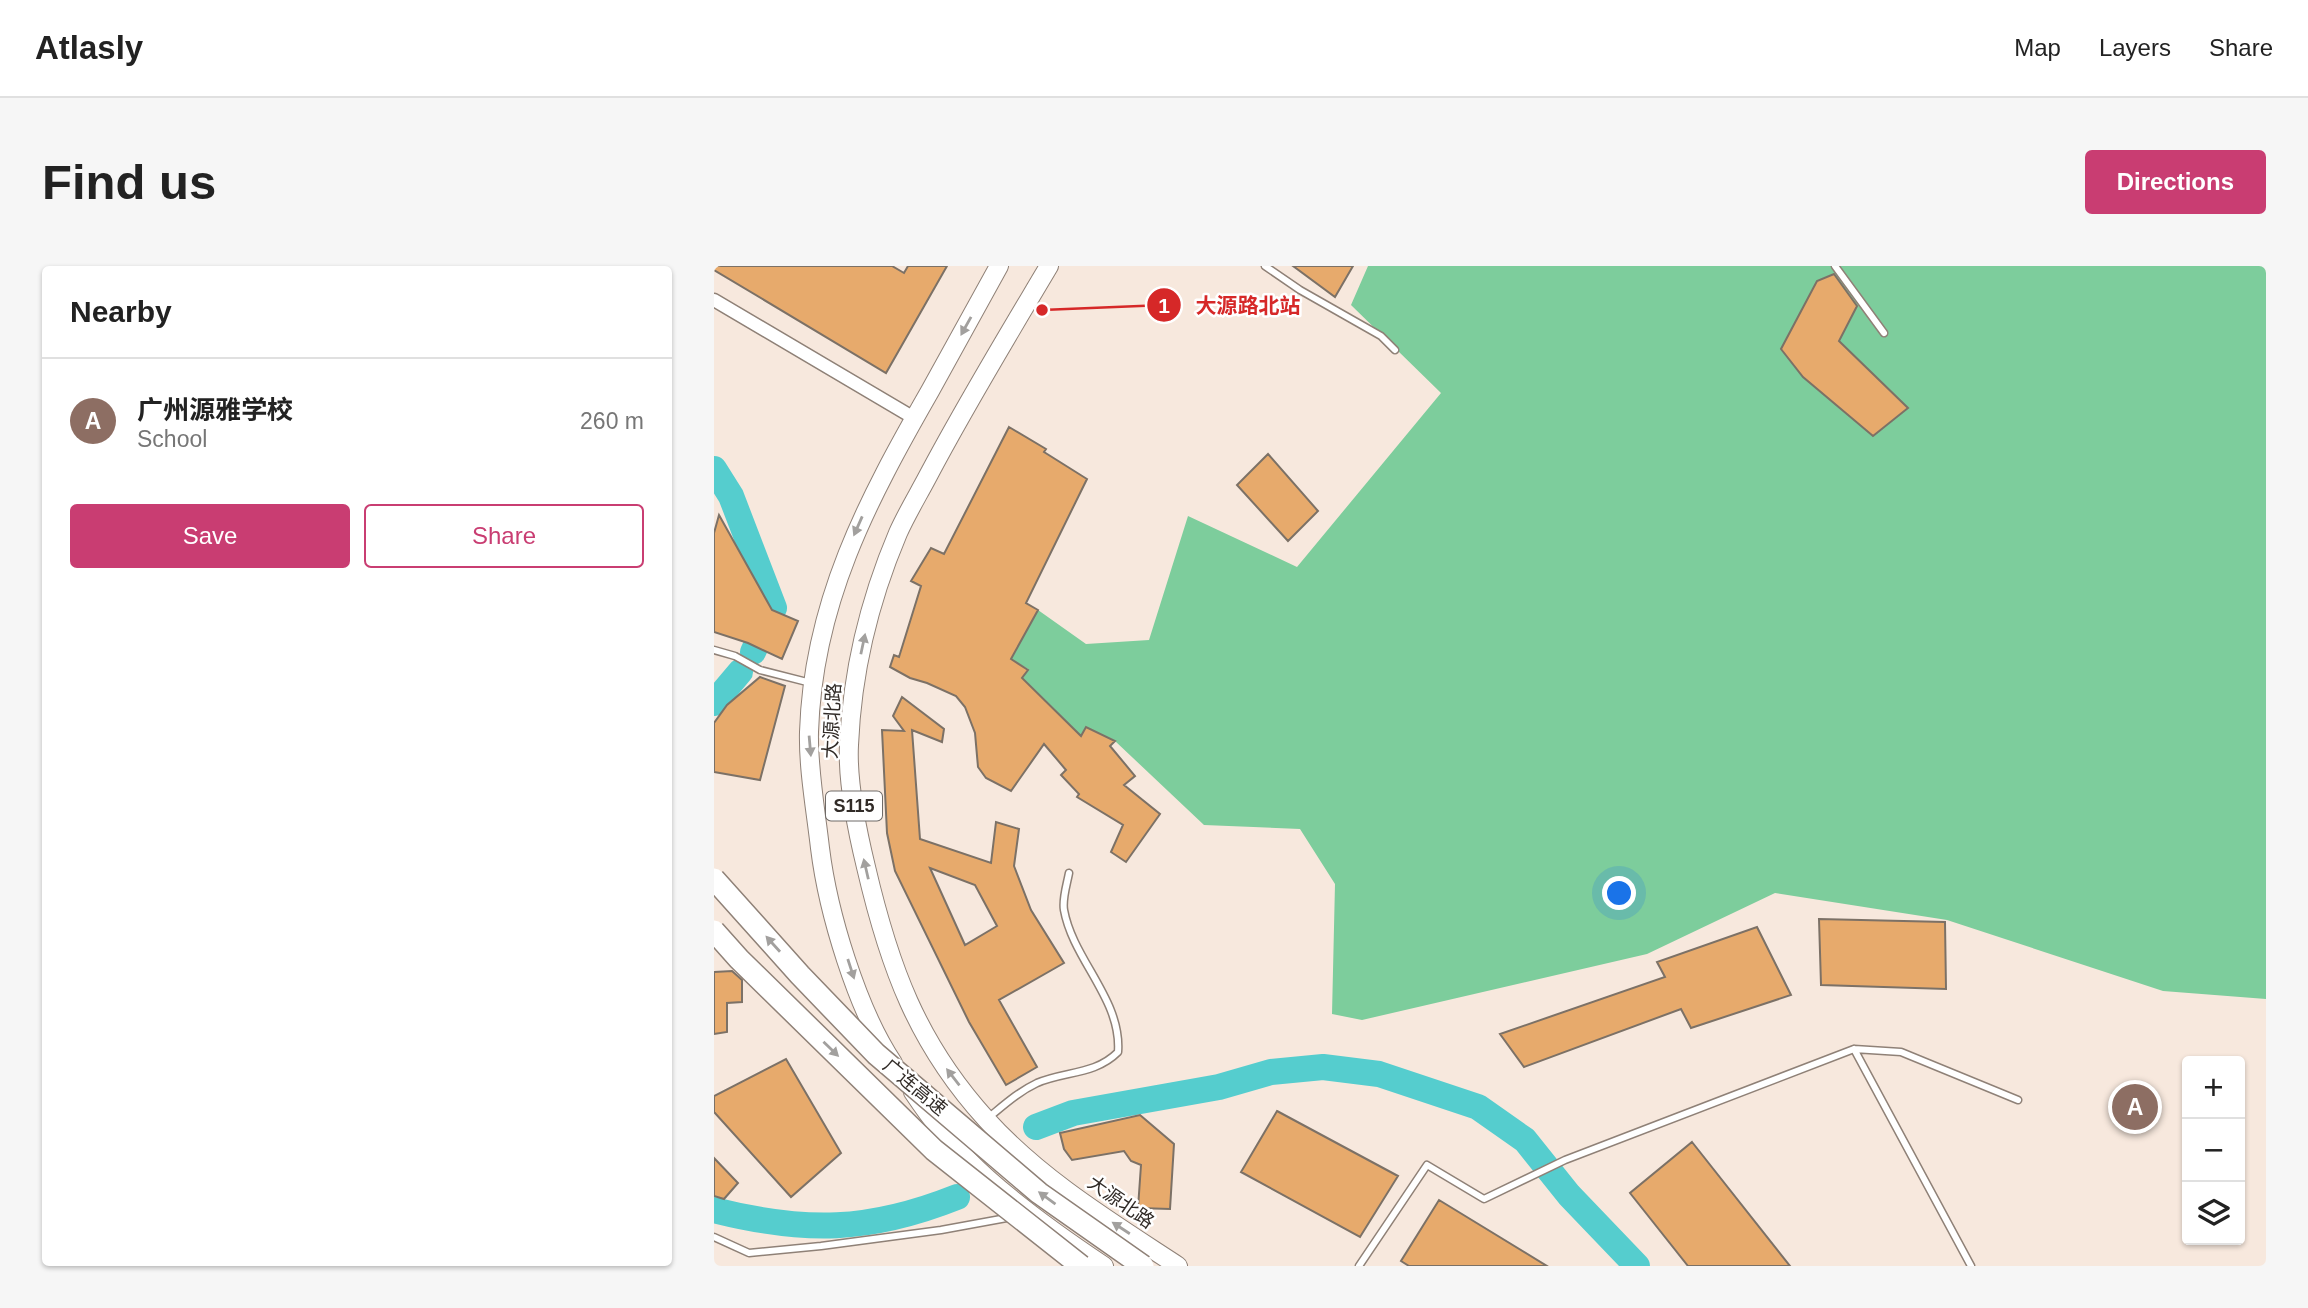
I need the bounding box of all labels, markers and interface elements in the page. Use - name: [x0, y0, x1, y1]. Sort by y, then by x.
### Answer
- text: Atlasly: [35, 29, 143, 66]
- text: Map: [2014, 34, 2061, 61]
- text: Layers: [2099, 34, 2171, 61]
- text: Share: [2209, 34, 2273, 61]
- button: Directions: [2085, 150, 2266, 214]
- text: Find us: [42, 155, 216, 209]
- callout: 大源路北站: [1147, 284, 1315, 326]
- text: 1: [1158, 294, 1170, 317]
- text: 大源路北站: [1196, 294, 1301, 317]
- text: Nearby: [70, 295, 172, 328]
- one-way arrow: [960, 316, 972, 335]
- text: 广州源雅学校: [137, 395, 293, 425]
- text: A: [85, 408, 101, 434]
- text: 260 m: [580, 408, 644, 434]
- text: School: [137, 426, 207, 452]
- button: Save: [70, 504, 350, 568]
- button: Share: [364, 504, 644, 568]
- one-way arrow: [852, 516, 864, 536]
- one-way arrow: [857, 633, 868, 655]
- street label: 大源北路: [820, 682, 844, 760]
- one-way arrow: [805, 735, 816, 757]
- road number: S115: [826, 792, 882, 820]
- one-way arrow: [860, 858, 871, 880]
- your location: [1602, 876, 1636, 910]
- one-way arrow: [765, 936, 781, 953]
- one-way arrow: [846, 959, 857, 980]
- one-way arrow: [822, 1041, 839, 1057]
- street label: 广连高速: [879, 1055, 951, 1119]
- map controls: [2182, 1056, 2245, 1245]
- button: +: [2182, 1056, 2245, 1119]
- one-way arrow: [946, 1068, 961, 1086]
- pin: A: [2112, 1081, 2158, 1133]
- button: −: [2182, 1119, 2245, 1182]
- street label: 大源北路: [1084, 1172, 1158, 1232]
- button: layers: [2182, 1182, 2245, 1245]
- one-way arrow: [1038, 1192, 1056, 1206]
- one-way arrow: [1111, 1222, 1131, 1235]

